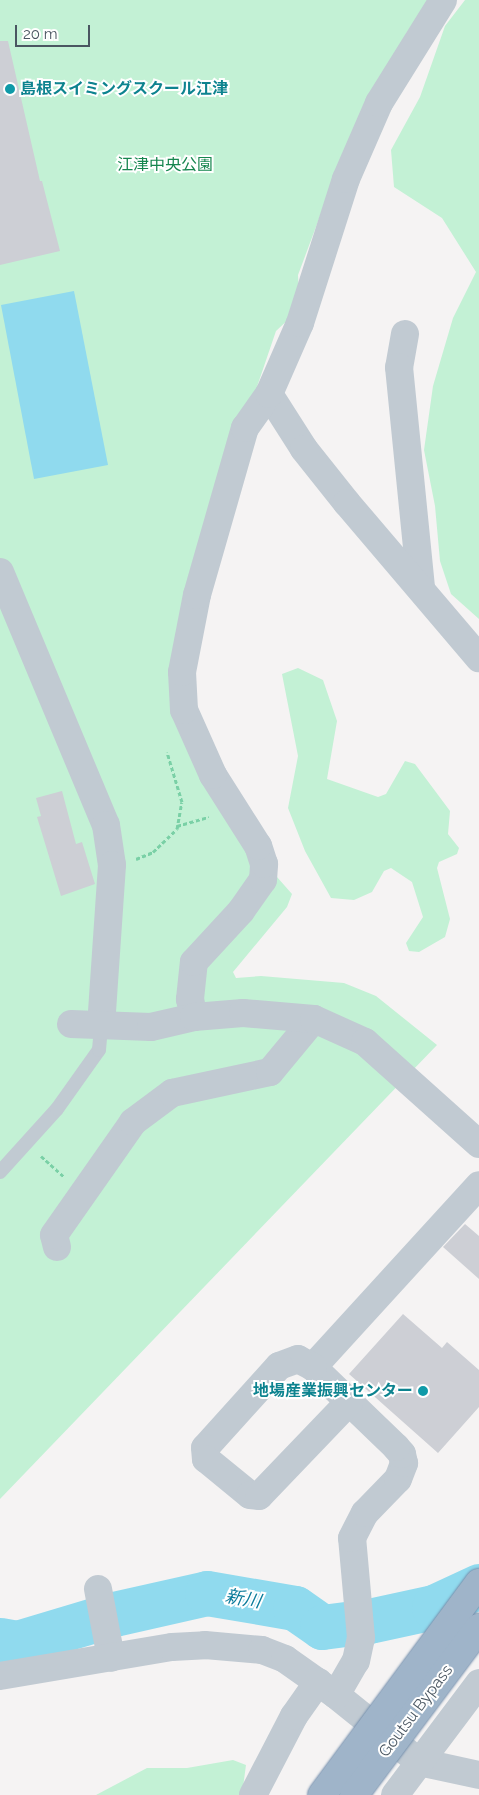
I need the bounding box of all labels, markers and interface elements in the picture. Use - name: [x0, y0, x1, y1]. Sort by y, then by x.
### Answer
- scale bar: [18, 15, 92, 47]
- text: 20 m: [23, 25, 58, 43]
- place label: 島根スイミングスクール江津: [20, 79, 228, 99]
- marker: 島根スイミングスクール江津: [4, 83, 16, 95]
- park label: 江津中央公園: [117, 155, 213, 175]
- place label: 地場産業振興センター: [253, 1381, 413, 1401]
- marker: 地場産業振興センター: [417, 1385, 429, 1397]
- water label: 新川: [223, 1585, 263, 1613]
- street label: Goutsu Bypass: [375, 1661, 457, 1761]

